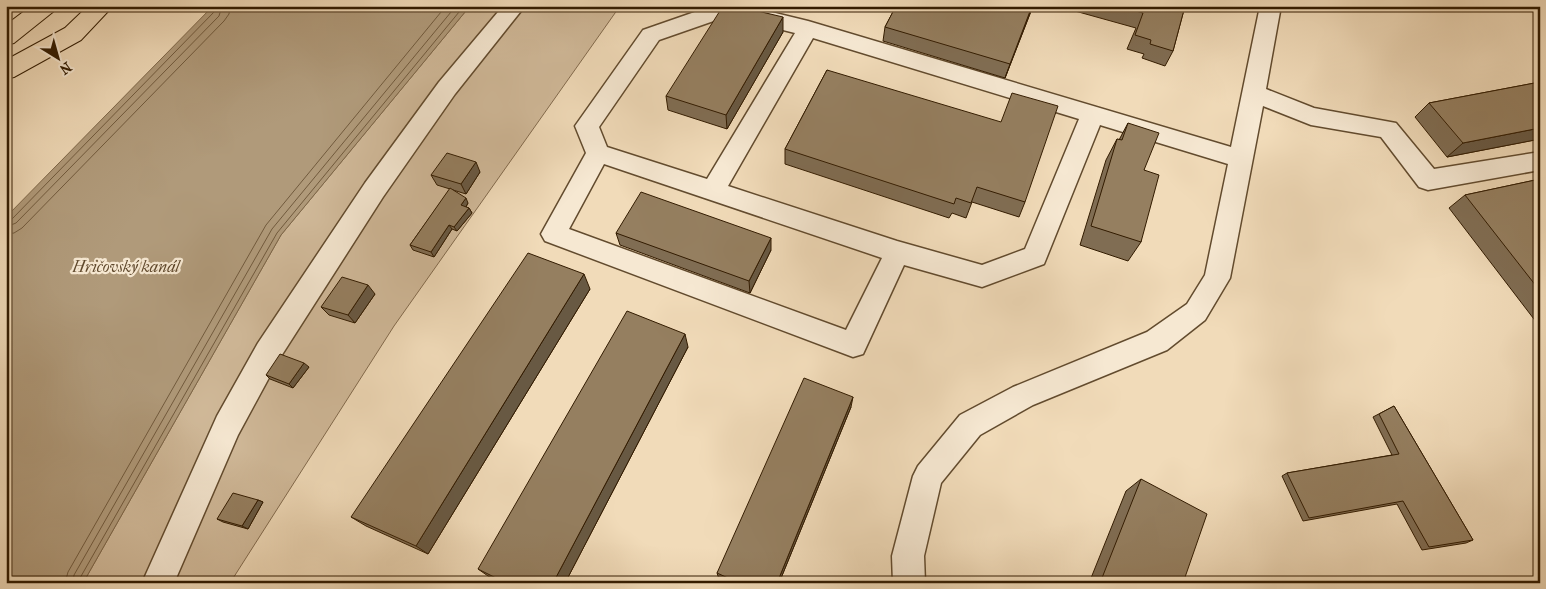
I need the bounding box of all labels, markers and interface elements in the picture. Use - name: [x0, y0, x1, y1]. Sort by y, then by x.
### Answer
- north arrow: [32, 32, 82, 82]
- text: N: [56, 58, 75, 78]
- water label: Hričovský kanál: [72, 257, 182, 276]

